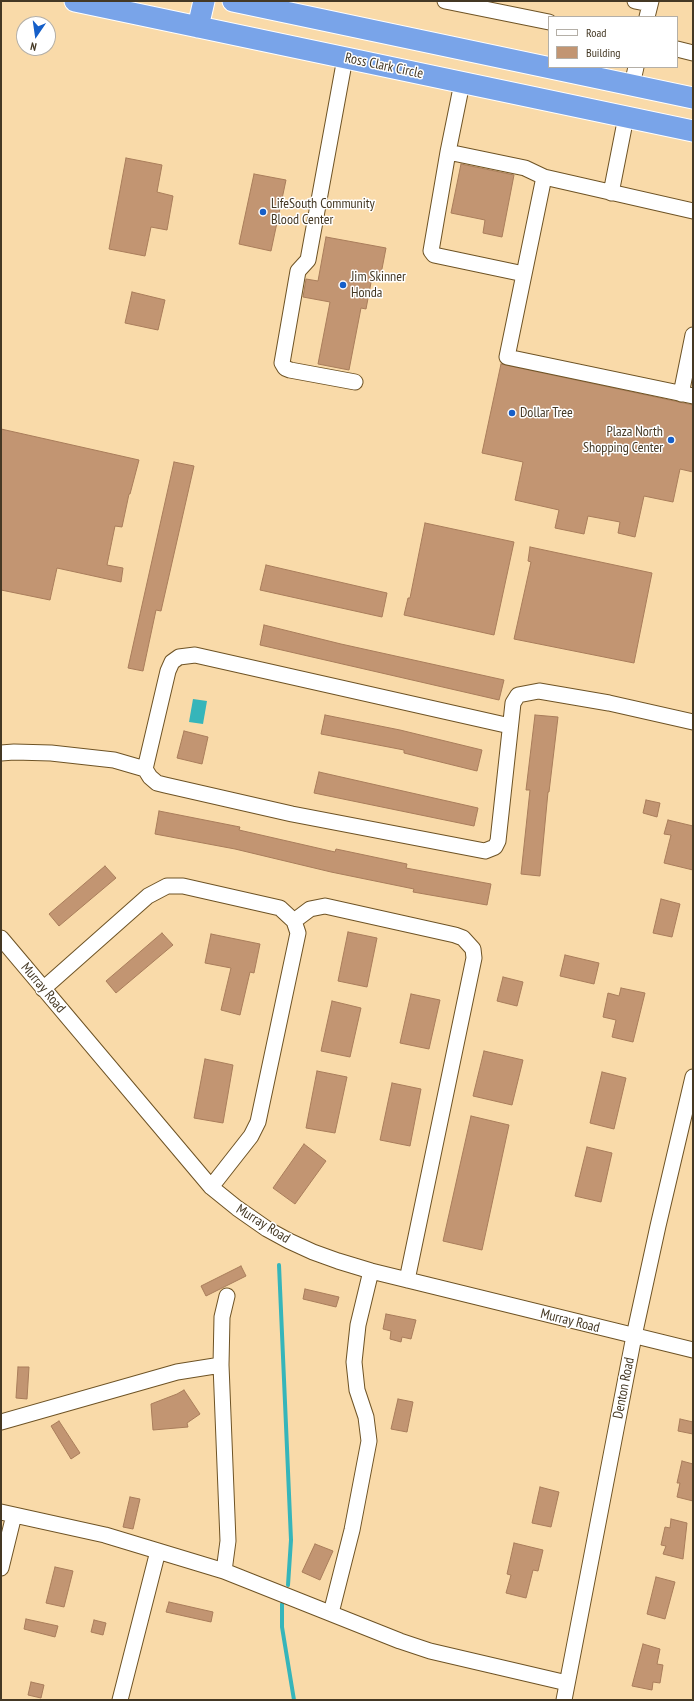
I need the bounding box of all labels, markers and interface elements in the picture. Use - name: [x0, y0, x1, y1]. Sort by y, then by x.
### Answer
- north arrow: [16, 16, 56, 56]
- legend: [548, 16, 678, 68]
- text: Road: [586, 25, 606, 40]
- text: N: [29, 39, 38, 54]
- text: Building: [586, 45, 621, 60]
- street label: Ross Clark Circle: [343, 50, 425, 82]
- place label: LifeSouth Community Blood Center: [271, 196, 375, 228]
- marker: LifeSouth Community Blood Center: [258, 207, 268, 217]
- place label: Jim Skinner Honda: [351, 269, 406, 302]
- marker: Jim Skinner Honda: [338, 280, 348, 290]
- place label: Dollar Tree: [520, 405, 573, 421]
- marker: Dollar Tree: [507, 408, 517, 418]
- place label: Plaza North Shopping Center: [583, 424, 663, 456]
- marker: Plaza North Shopping Center: [666, 435, 676, 445]
- street label: Murray Road: [17, 959, 69, 1017]
- street label: Murray Road: [233, 1201, 293, 1247]
- street label: Murray Road: [539, 1306, 601, 1336]
- street label: Denton Road: [610, 1356, 638, 1420]

